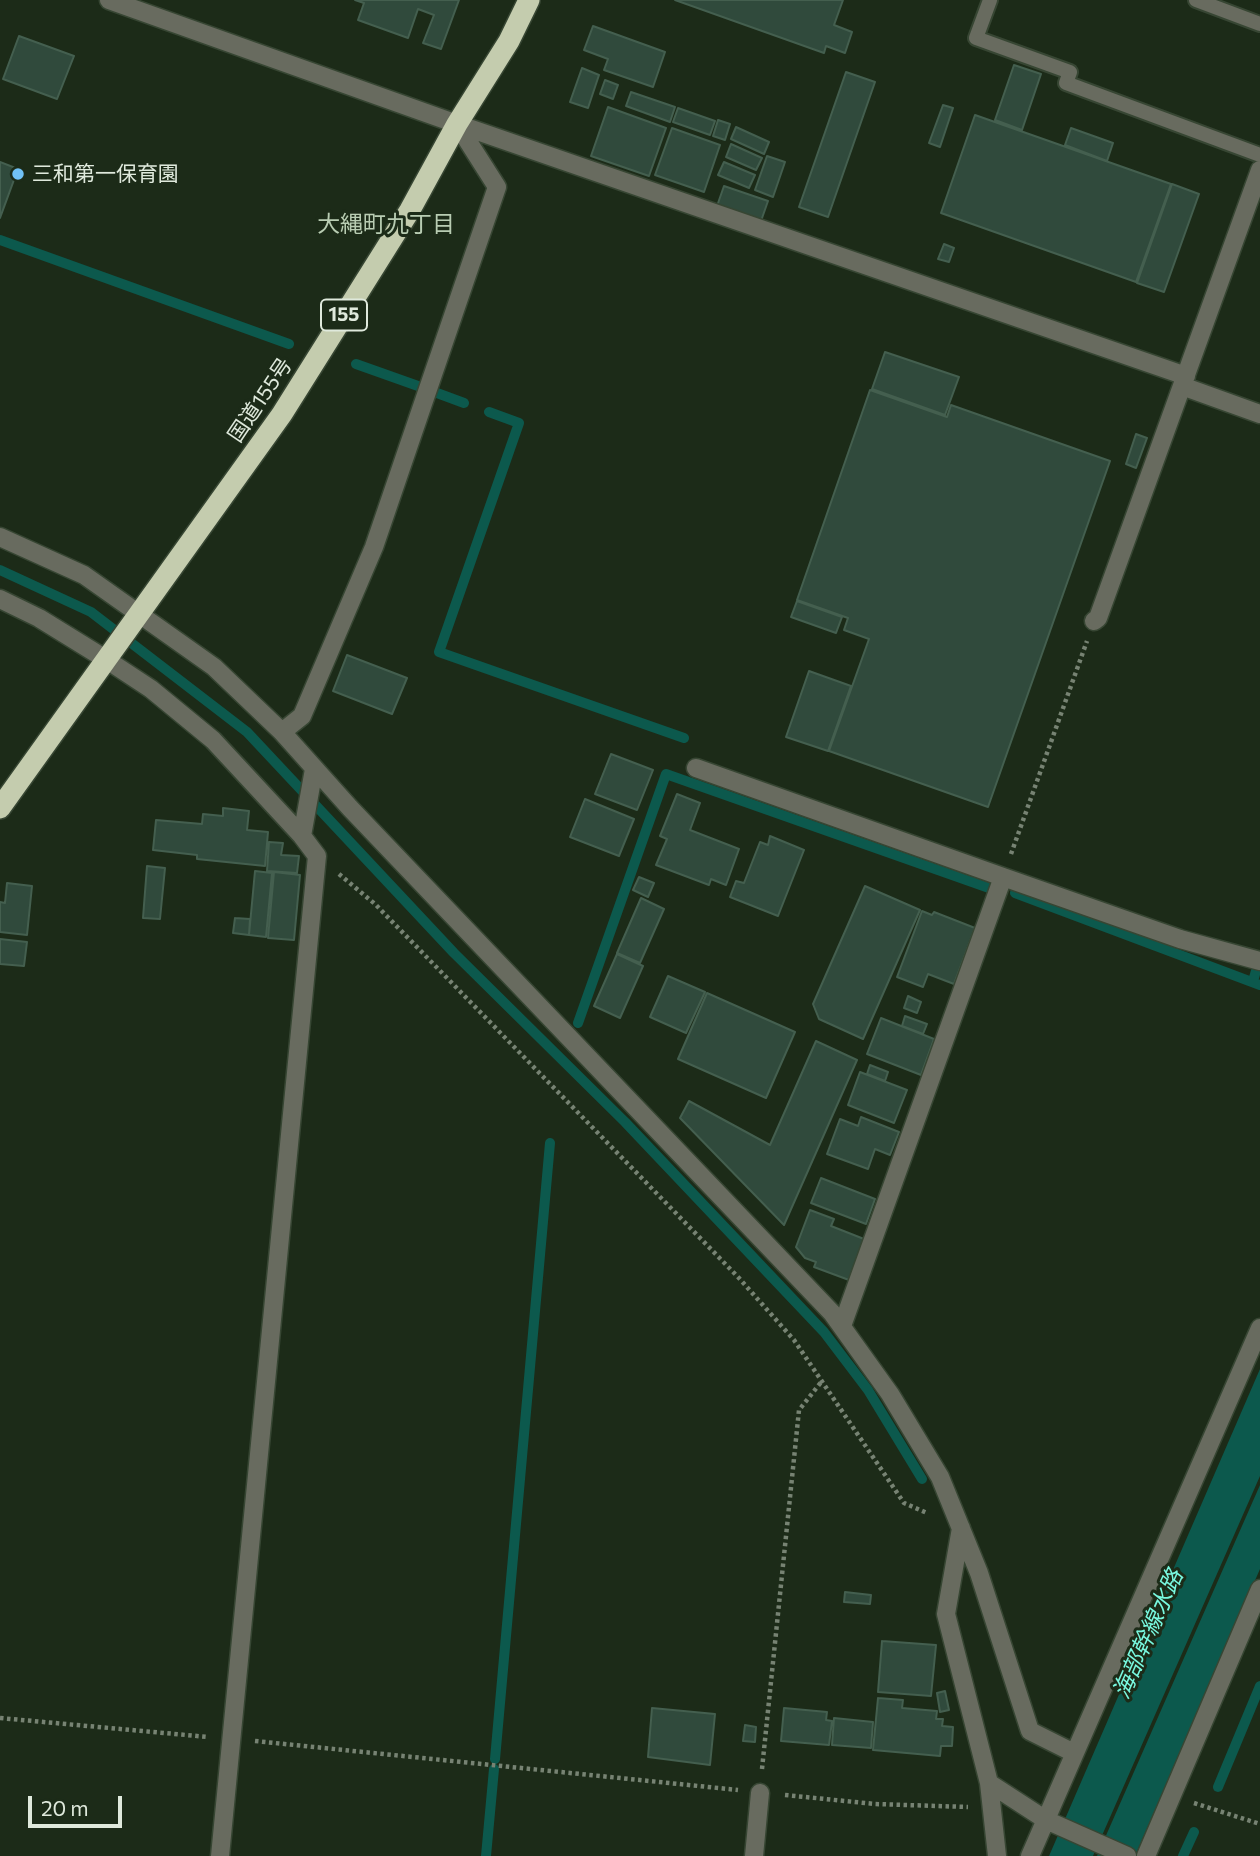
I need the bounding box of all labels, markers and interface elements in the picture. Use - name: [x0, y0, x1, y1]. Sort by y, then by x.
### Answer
- place label: 三和第一保育園: [32, 161, 179, 187]
- marker: 三和第一保育園: [10, 166, 26, 182]
- district label: 大縄町九丁目: [317, 210, 455, 238]
- road number: 155: [321, 300, 367, 330]
- street label: 国道155号: [223, 353, 297, 447]
- water label: 海部幹線水路: [1107, 1565, 1189, 1703]
- scale bar: [32, 1783, 126, 1827]
- text: 20 m: [41, 1795, 89, 1820]

